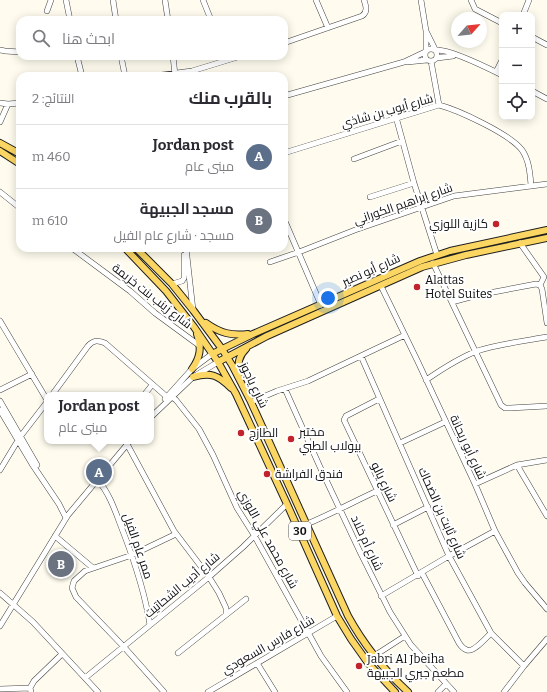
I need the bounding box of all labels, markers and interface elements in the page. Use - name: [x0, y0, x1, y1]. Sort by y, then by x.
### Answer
- north arrow: [451, 12, 487, 48]
- map controls: [499, 12, 535, 120]
- button: +: [499, 12, 535, 48]
- search box: [16, 16, 288, 60]
- icon: search: [30, 27, 52, 49]
- text: ابحث هنا: [62, 30, 115, 48]
- button: −: [499, 48, 535, 84]
- button: locate: [499, 84, 535, 120]
- text: بالقرب منك: [189, 88, 272, 109]
- street label: شارع أيوب بن شاذي: [339, 90, 435, 134]
- text: النتائج: 2: [32, 91, 75, 106]
- text: Jordan post: [153, 136, 234, 154]
- text: 460 m: [32, 149, 71, 164]
- text: A: [254, 149, 264, 164]
- text: مبنى عام: [185, 159, 234, 174]
- street label: شارع إبراهيم الكوراني: [352, 180, 455, 230]
- text: مسجد الجبيهة: [140, 200, 234, 218]
- text: 610 m: [32, 213, 68, 228]
- text: B: [255, 213, 263, 228]
- place label: كازية اللوزي: [429, 217, 488, 234]
- marker: كازية اللوزي: [491, 219, 501, 229]
- text: مسجد · شارع عام الفيل: [113, 228, 234, 243]
- street label: شارع أبو نصير: [339, 250, 403, 290]
- street label: شارع زينب بنت خزيمة: [109, 261, 195, 332]
- place label: Alattas Hotel Suites: [425, 273, 493, 301]
- marker: Alattas Hotel Suites: [412, 282, 422, 292]
- your location: [318, 288, 338, 308]
- street label: شارع ياجوز: [236, 359, 271, 411]
- popup: [44, 392, 154, 444]
- text: Jordan post: [58, 397, 140, 415]
- street label: شارع أبو ريحانة: [446, 412, 490, 482]
- text: مبنى عام: [58, 420, 107, 435]
- place label: مختبر بيولاب الطبي: [298, 425, 361, 456]
- place label: الطازج: [249, 426, 278, 441]
- marker: الطازج: [236, 428, 246, 438]
- marker: مختبر بيولاب الطبي: [286, 434, 296, 444]
- pin: A: [86, 457, 112, 487]
- street label: شارع يالو: [367, 460, 400, 505]
- street label: شارع ثابت بن الضحاك: [415, 465, 469, 561]
- place label: فندق الفراشة: [275, 467, 343, 481]
- marker: فندق الفراشة: [262, 469, 272, 479]
- street label: شارع محمد علي اللوزي: [232, 487, 301, 592]
- street label: ممر عام الفيل: [119, 511, 156, 581]
- street label: شارع أم خلاد: [347, 513, 387, 573]
- road number: 30: [289, 522, 311, 540]
- pin: B: [48, 549, 74, 579]
- street label: شارع أديب الشحاتيت: [141, 549, 223, 621]
- street label: شارع فارس السعودي: [219, 613, 318, 680]
- place label: Jabri Al Jbeiha مطعم جبري الجبيهة: [366, 652, 464, 683]
- marker: Jabri Al Jbeiha مطعم جبري الجبيهة: [354, 661, 364, 671]

